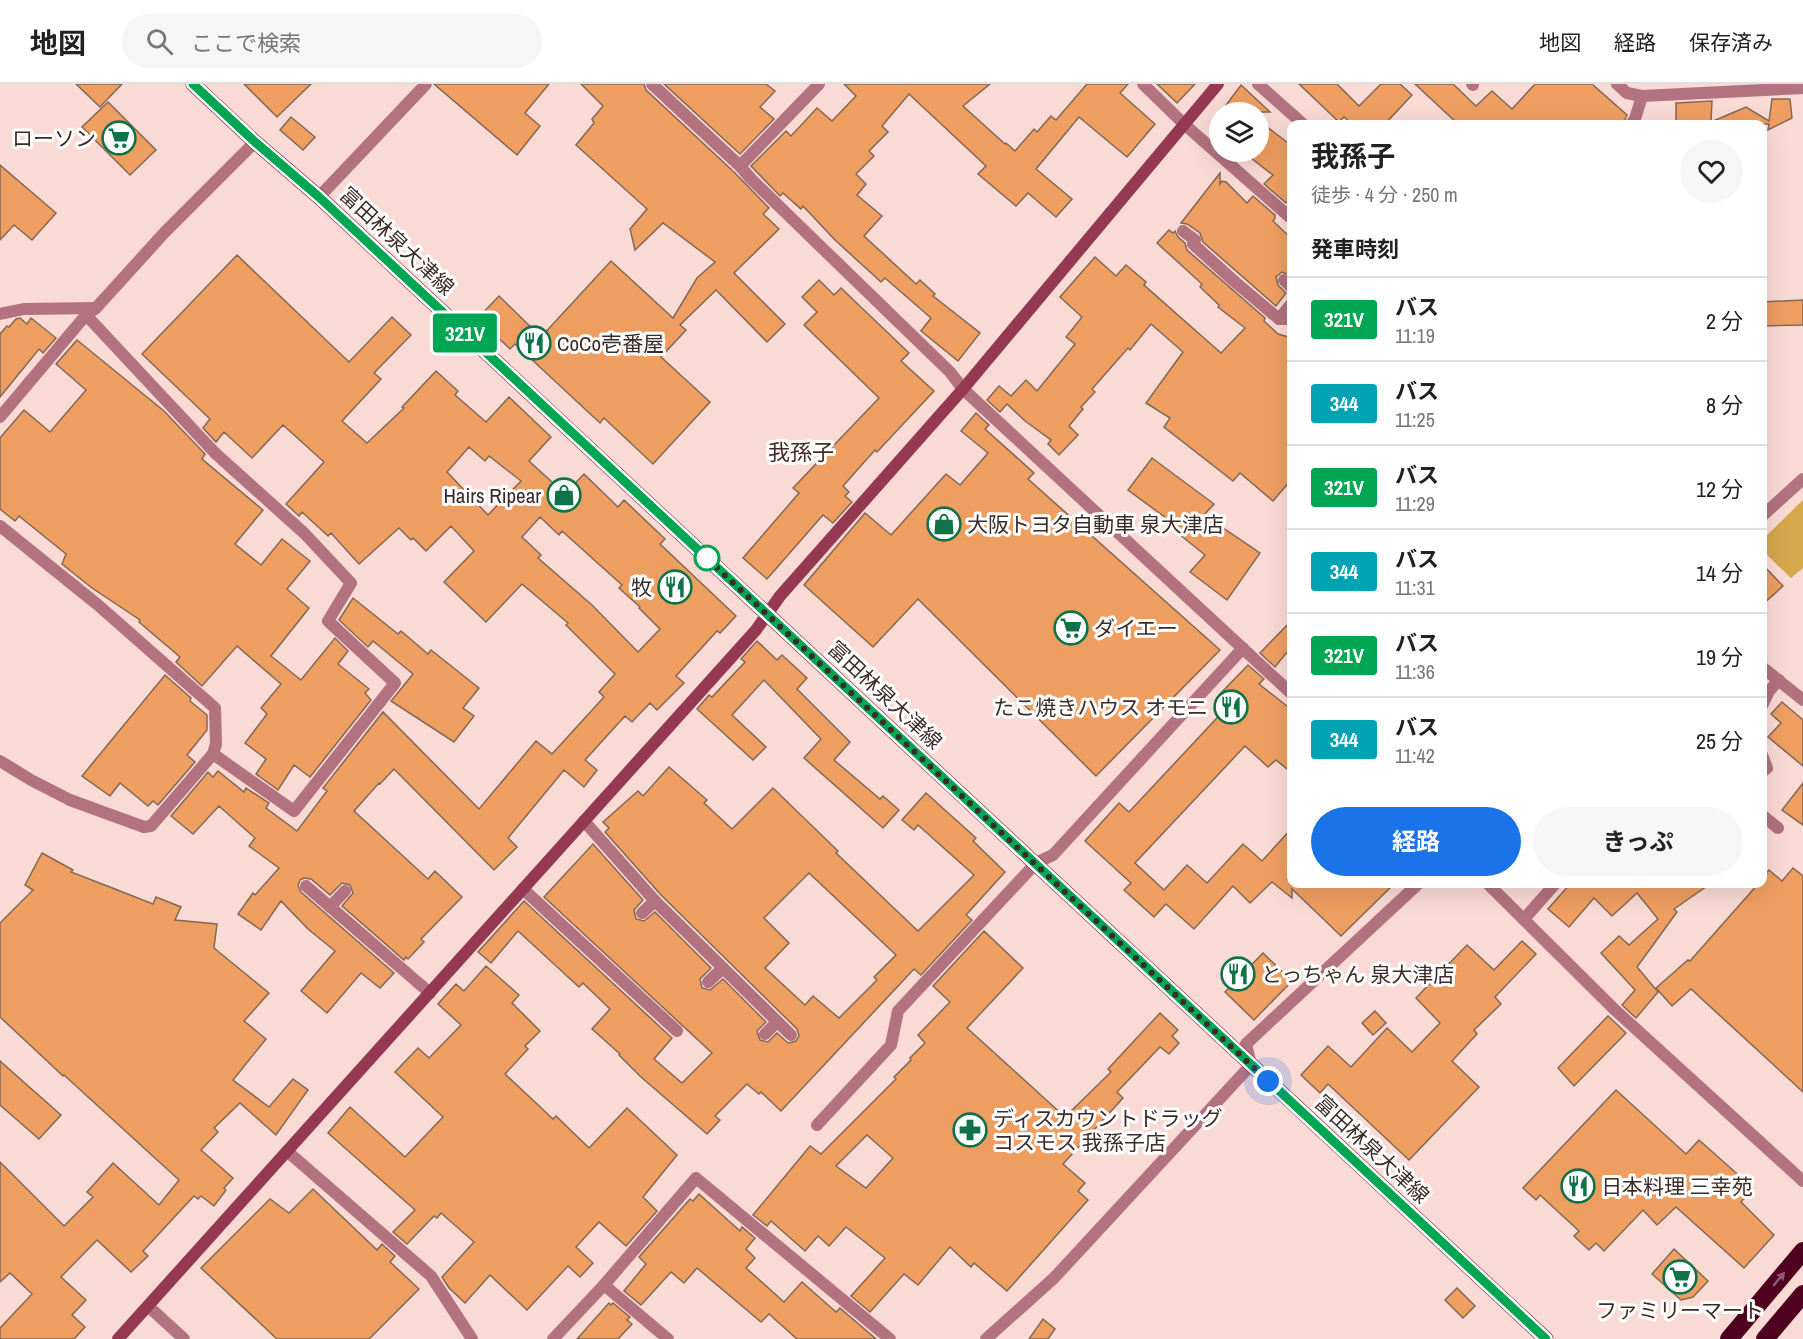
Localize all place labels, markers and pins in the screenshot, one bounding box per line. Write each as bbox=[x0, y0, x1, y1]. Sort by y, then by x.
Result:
supermarket icon: ローソン bbox=[101, 120, 137, 156]
place label: ローソン bbox=[12, 124, 96, 153]
restaurant icon: CoCo壱番屋 bbox=[516, 325, 552, 361]
place label: CoCo壱番屋 bbox=[557, 329, 664, 358]
shop icon: Hairs Ripear bbox=[546, 477, 582, 513]
place label: Hairs Ripear bbox=[443, 481, 541, 510]
shop icon: 大阪トヨタ自動車 泉大津店 bbox=[926, 506, 962, 542]
place label: 大阪トヨタ自動車 泉大津店 bbox=[967, 510, 1224, 539]
unlabelled marker bbox=[694, 545, 720, 571]
restaurant icon: 牧 bbox=[657, 569, 693, 605]
place label: 牧 bbox=[631, 573, 652, 602]
supermarket icon: ダイエー bbox=[1053, 610, 1089, 646]
place label: ダイエー bbox=[1094, 614, 1178, 643]
restaurant icon: たこ焼きハウス オモニ bbox=[1213, 689, 1249, 725]
place label: たこ焼きハウス オモニ bbox=[993, 693, 1208, 722]
restaurant icon: とっちゃん 泉大津店 bbox=[1220, 956, 1256, 992]
place label: とっちゃん 泉大津店 bbox=[1261, 960, 1454, 989]
place label: ディスカウントドラッグ コスモス 我孫子店 bbox=[993, 1104, 1223, 1157]
pharmacy icon: ディスカウントドラッグ コスモス 我孫子店 bbox=[952, 1112, 988, 1148]
restaurant icon: 日本料理 三幸苑 bbox=[1560, 1168, 1596, 1204]
place label: 日本料理 三幸苑 bbox=[1601, 1172, 1753, 1201]
supermarket icon: ファミリーマート bbox=[1662, 1259, 1698, 1295]
place label: ファミリーマート bbox=[1596, 1296, 1764, 1325]

